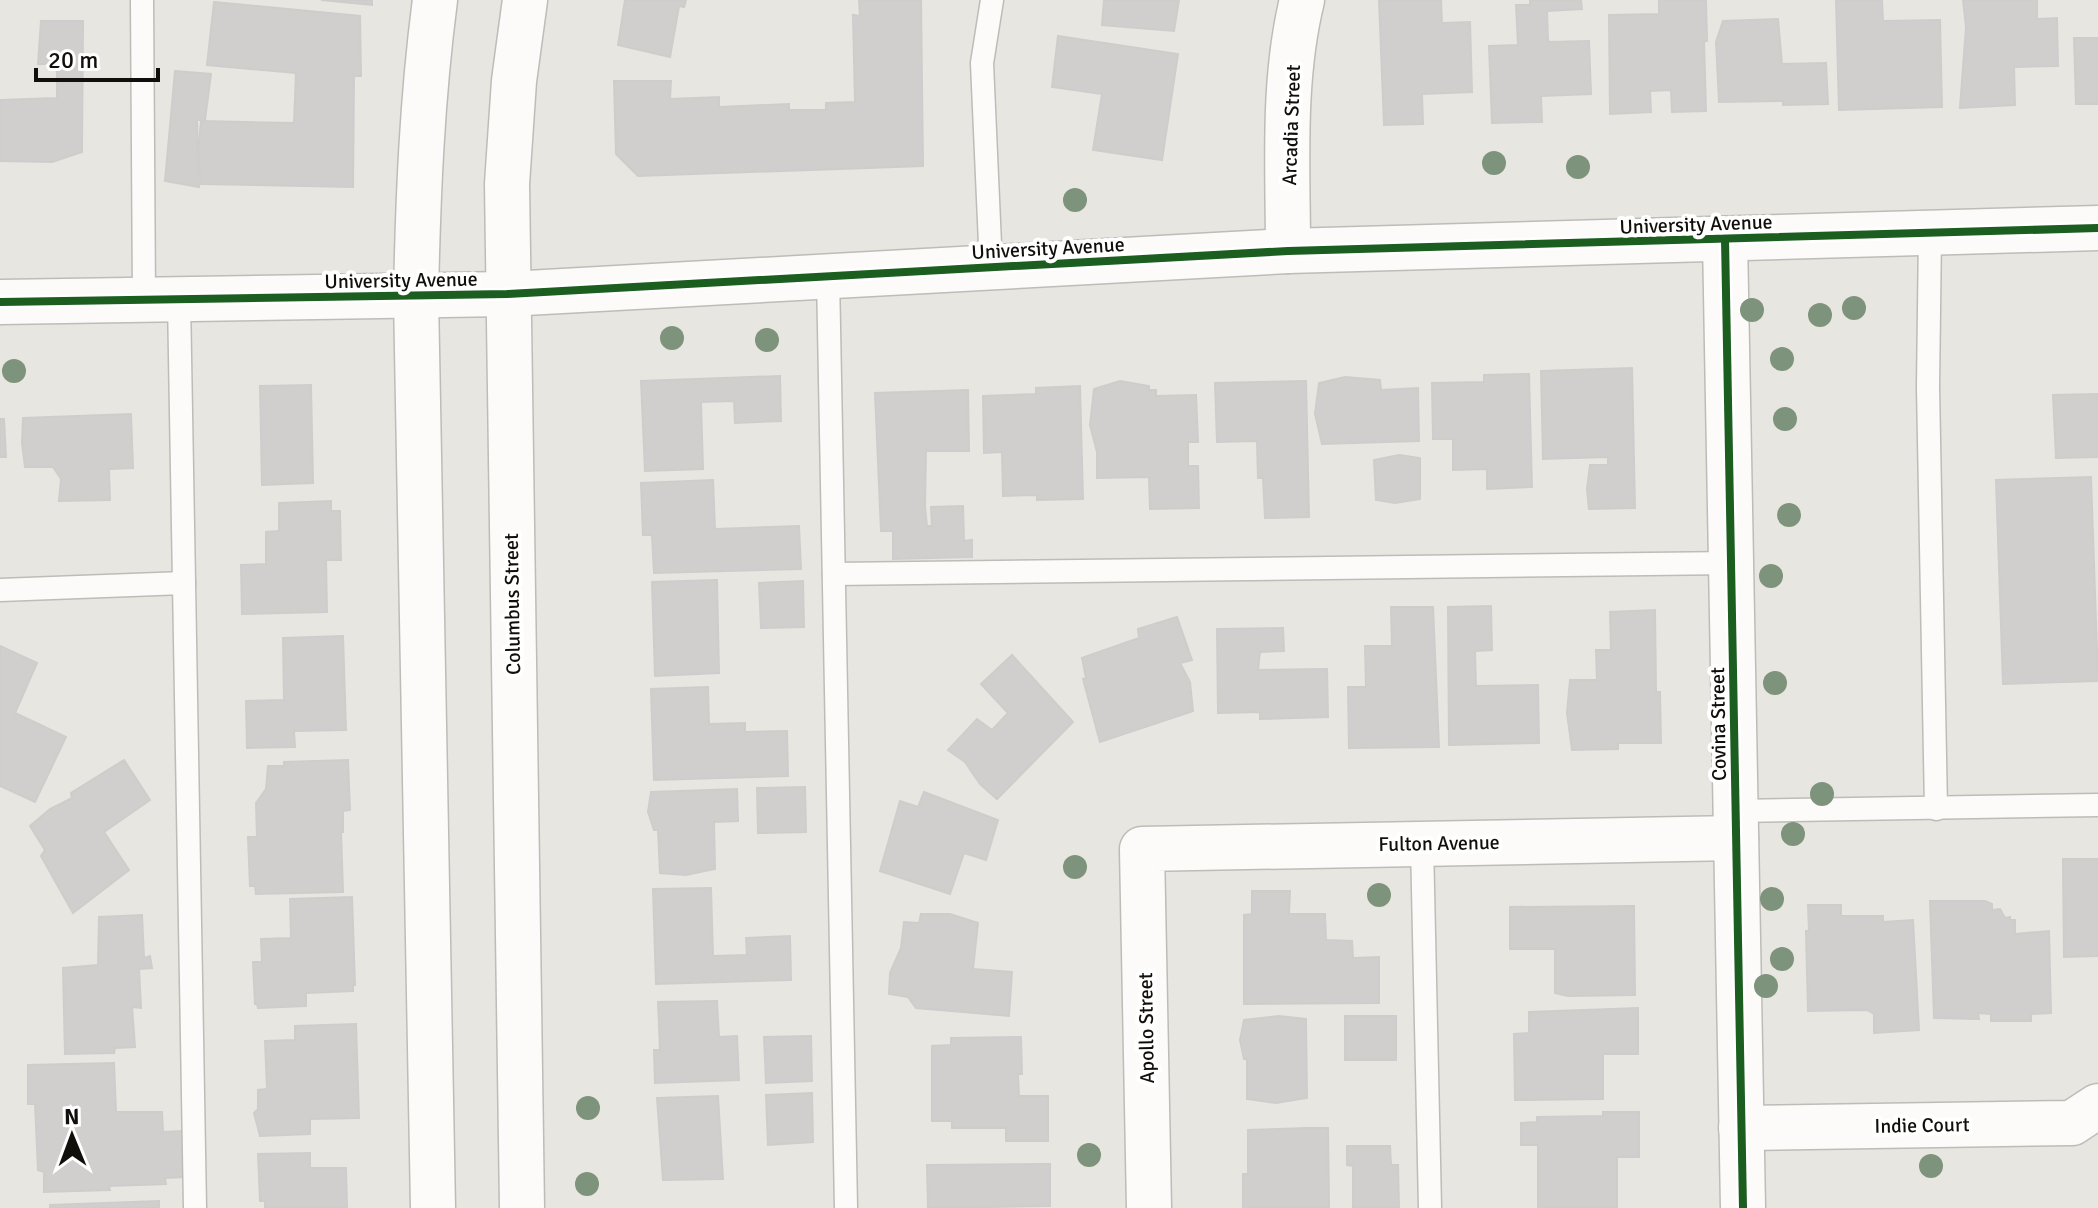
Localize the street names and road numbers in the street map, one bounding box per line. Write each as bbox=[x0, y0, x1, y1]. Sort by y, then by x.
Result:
street label: Arcadia Street bbox=[1277, 64, 1306, 186]
street label: University Avenue bbox=[1619, 209, 1773, 240]
street label: University Avenue bbox=[971, 232, 1125, 265]
street label: University Avenue bbox=[324, 267, 478, 294]
street label: Columbus Street bbox=[499, 533, 526, 675]
street label: Covina Street bbox=[1705, 667, 1732, 781]
street label: Fulton Avenue bbox=[1378, 830, 1500, 857]
street label: Apollo Street bbox=[1133, 972, 1160, 1084]
street label: Indie Court bbox=[1874, 1112, 1970, 1139]

